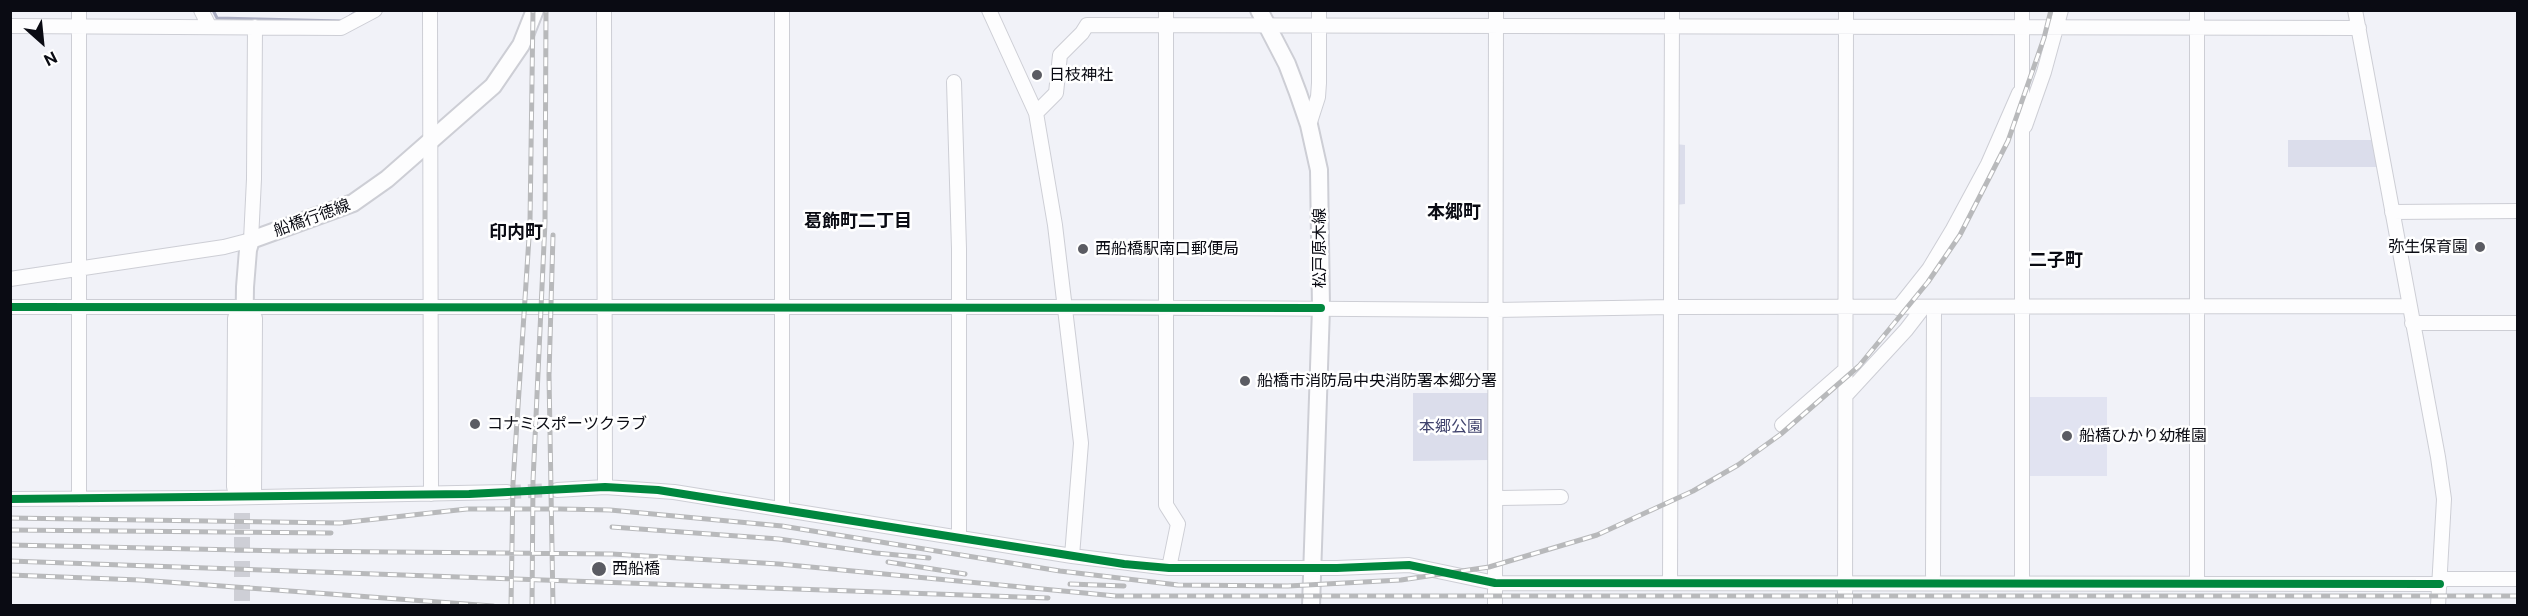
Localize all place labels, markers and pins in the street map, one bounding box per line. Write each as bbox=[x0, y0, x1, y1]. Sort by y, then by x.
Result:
place label: 日枝神社 bbox=[1049, 65, 1113, 85]
marker: 日枝神社 bbox=[1030, 68, 1044, 82]
place label: 弥生保育園 bbox=[2388, 237, 2468, 257]
place label: 西船橋駅南口郵便局 bbox=[1095, 239, 1239, 259]
marker: 弥生保育園 bbox=[2473, 240, 2487, 254]
marker: 西船橋駅南口郵便局 bbox=[1076, 242, 1090, 256]
place label: 船橋市消防局中央消防署本郷分署 bbox=[1257, 371, 1497, 391]
marker: 船橋市消防局中央消防署本郷分署 bbox=[1238, 374, 1252, 388]
place label: コナミスポーツクラブ bbox=[487, 414, 647, 434]
marker: コナミスポーツクラブ bbox=[468, 417, 482, 431]
place label: 船橋ひかり幼稚園 bbox=[2079, 426, 2207, 446]
marker: 船橋ひかり幼稚園 bbox=[2060, 429, 2074, 443]
place label: 西船橋 bbox=[612, 559, 660, 579]
marker: 西船橋 bbox=[590, 560, 608, 578]

